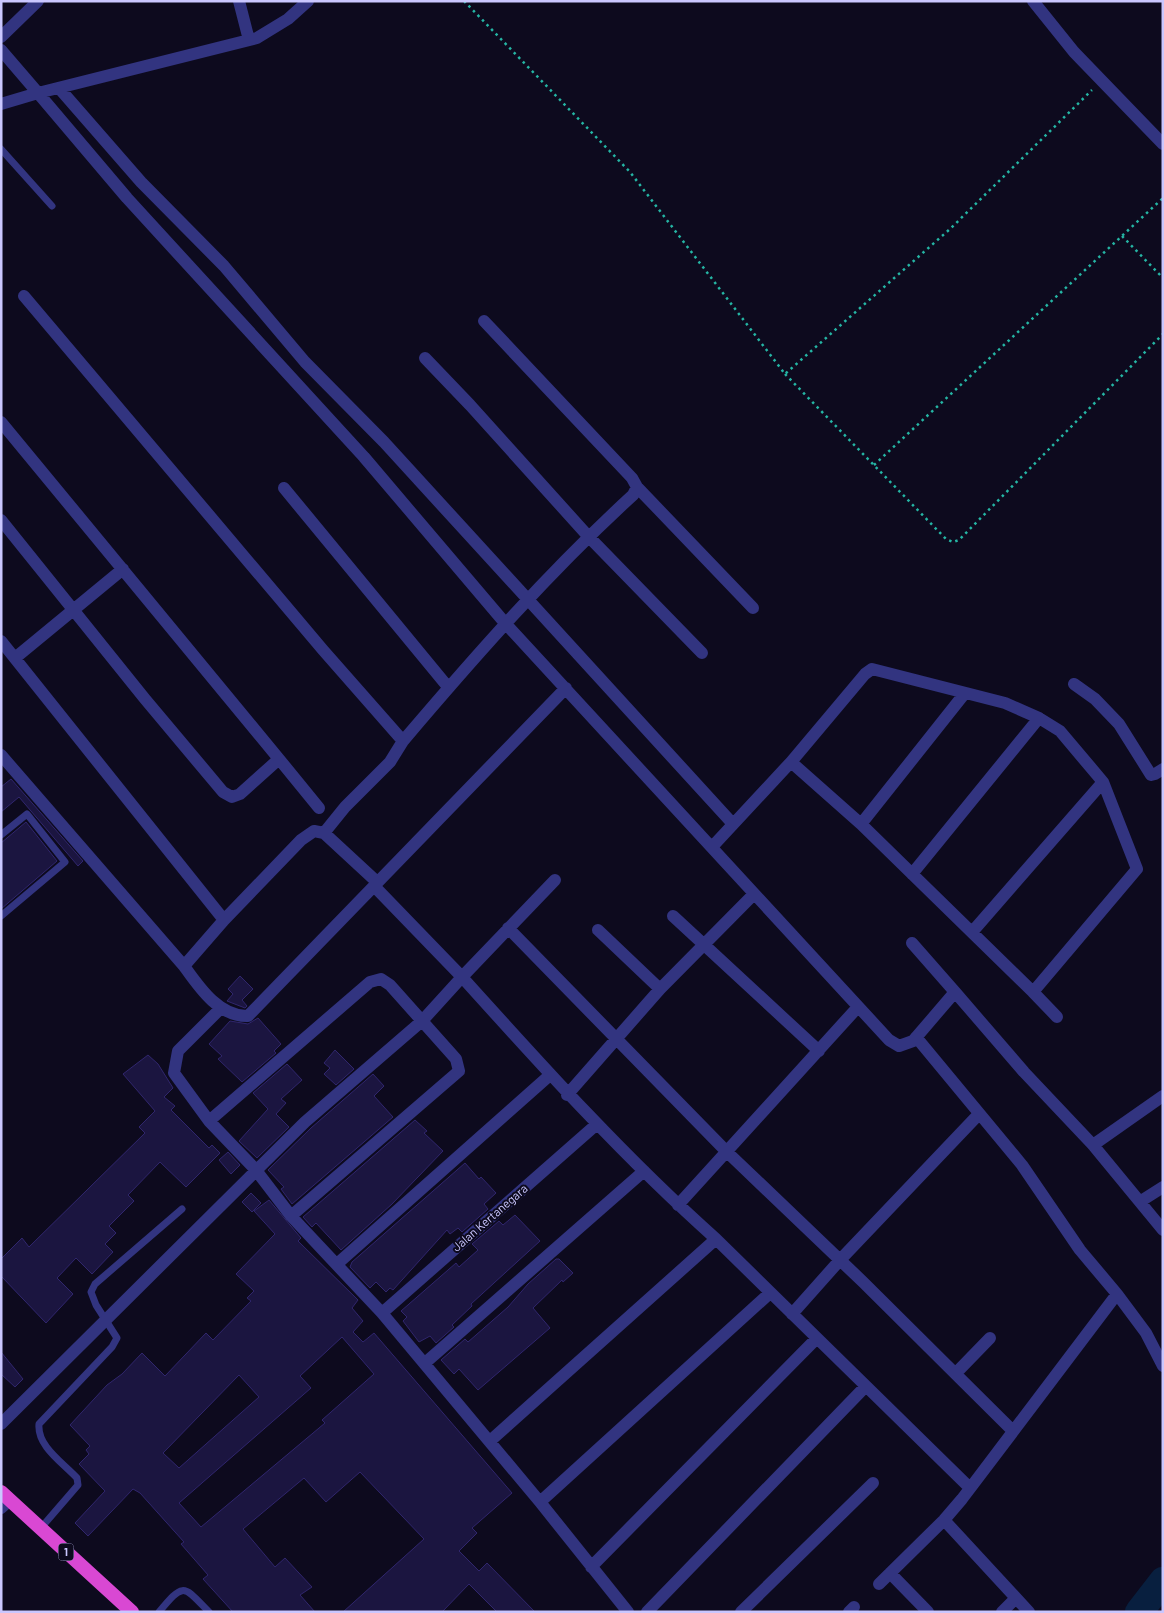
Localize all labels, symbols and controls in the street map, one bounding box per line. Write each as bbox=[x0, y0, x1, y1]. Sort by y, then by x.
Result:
street label: Jalan Kertanegara bbox=[449, 1181, 530, 1254]
road number: 1 bbox=[58, 1544, 74, 1560]

